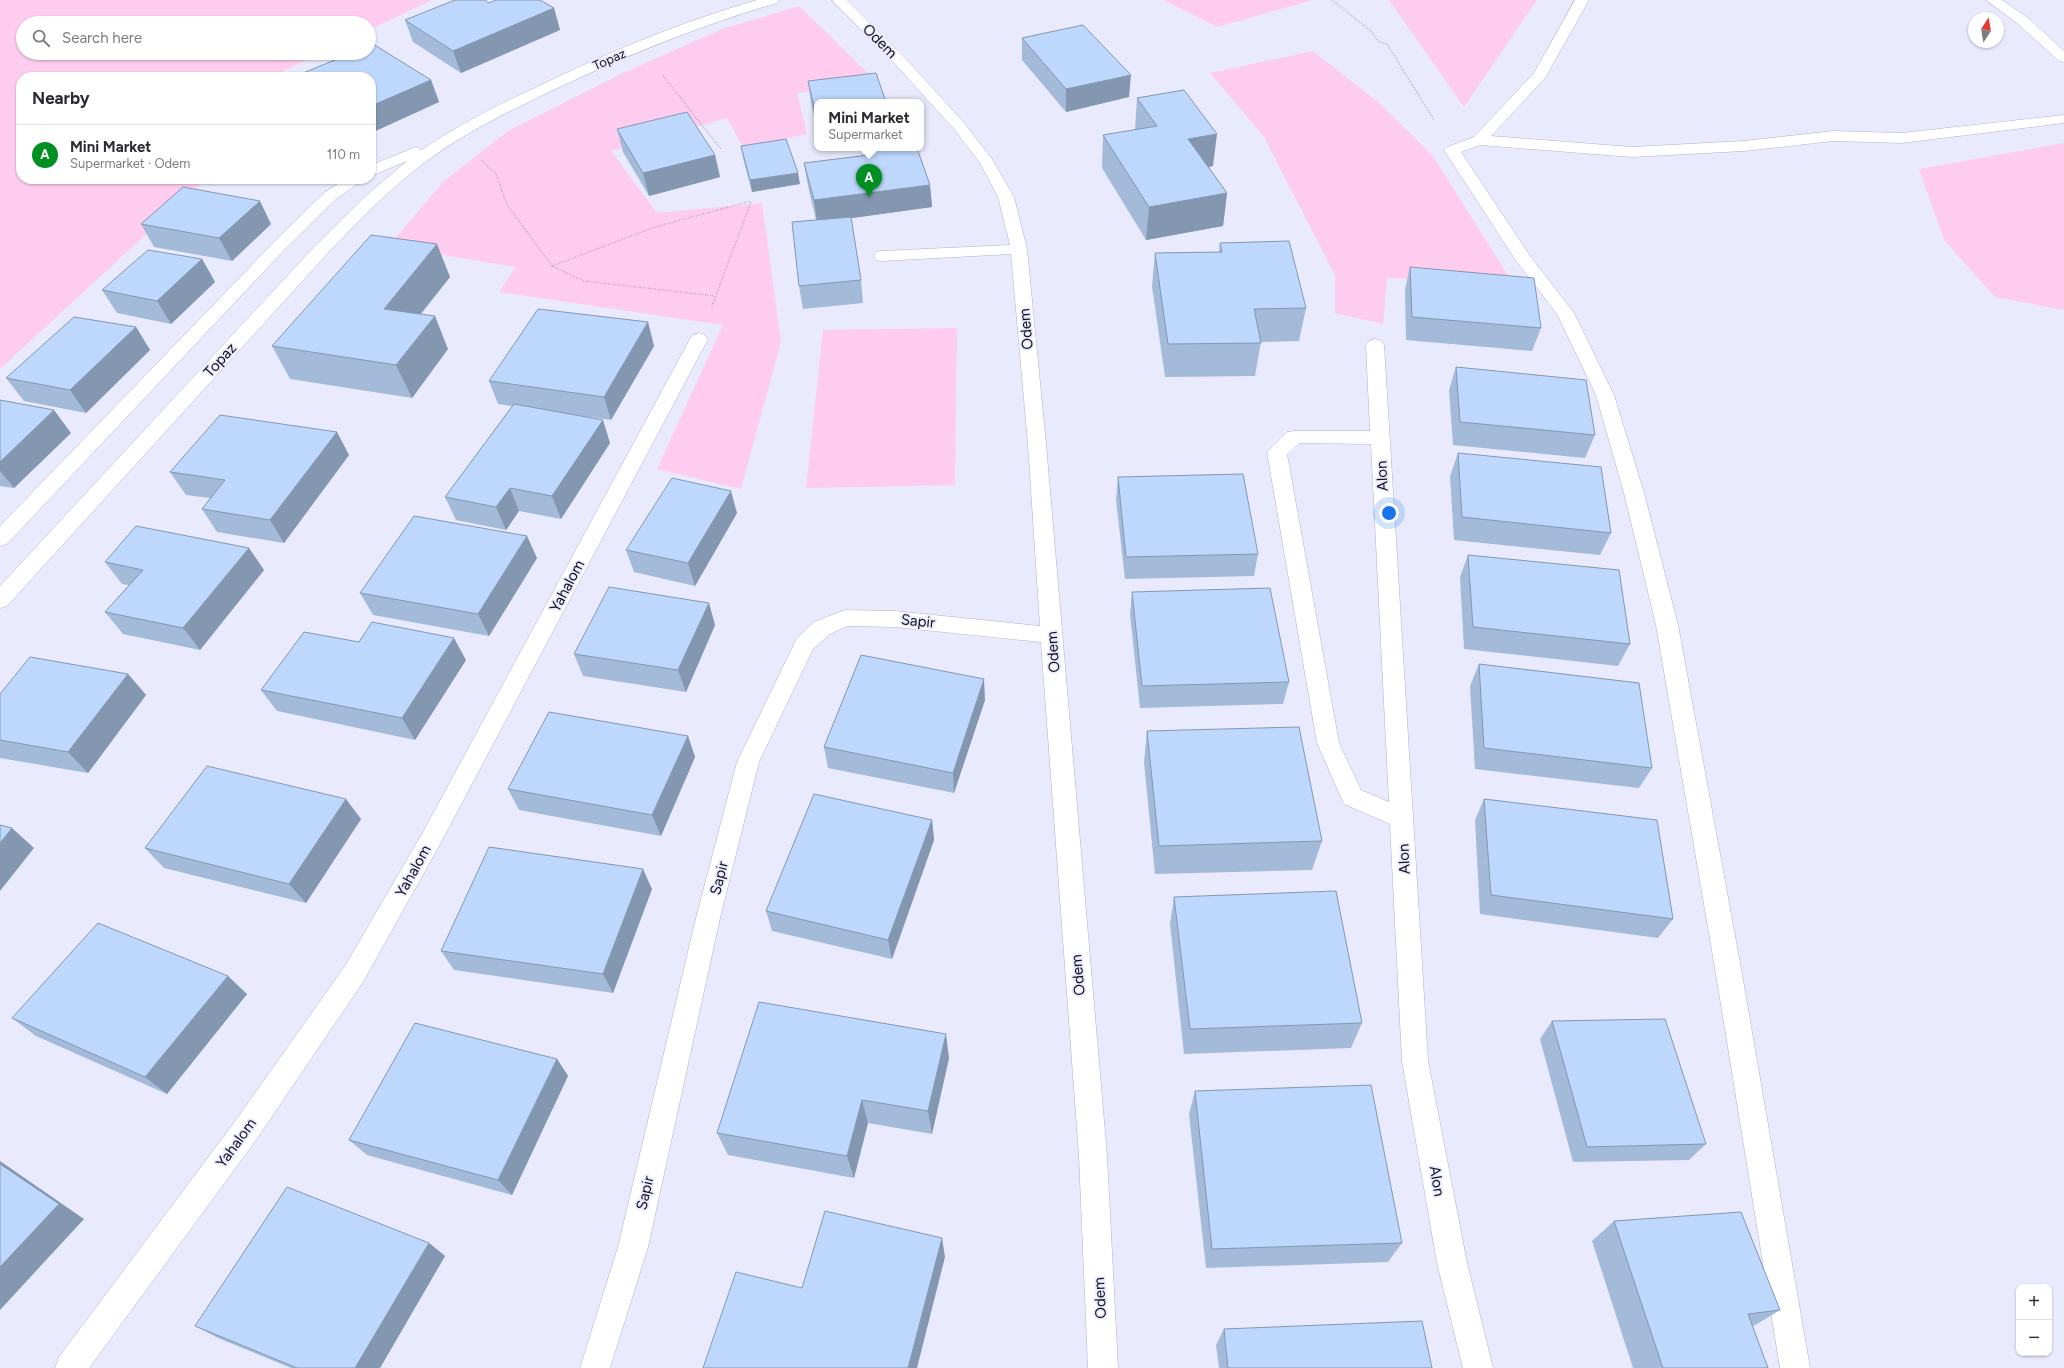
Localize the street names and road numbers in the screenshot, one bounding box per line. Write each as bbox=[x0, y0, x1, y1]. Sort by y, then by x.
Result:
street label: Odem bbox=[859, 20, 901, 62]
street label: Topaz bbox=[590, 46, 628, 73]
street label: Odem bbox=[1015, 308, 1037, 350]
street label: Topaz bbox=[200, 339, 240, 381]
street label: Alon bbox=[1372, 460, 1392, 492]
street label: Yahalom bbox=[546, 557, 588, 615]
street label: Sapir bbox=[900, 610, 936, 632]
street label: Odem bbox=[1043, 631, 1063, 673]
street label: Yahalom bbox=[391, 842, 435, 900]
street label: Alon bbox=[1394, 843, 1414, 875]
street label: Sapir bbox=[706, 859, 732, 897]
street label: Odem bbox=[1067, 954, 1089, 996]
street label: Yahalom bbox=[212, 1115, 260, 1171]
street label: Alon bbox=[1425, 1164, 1449, 1198]
street label: Sapir bbox=[632, 1174, 658, 1212]
street label: Odem bbox=[1090, 1277, 1110, 1319]

